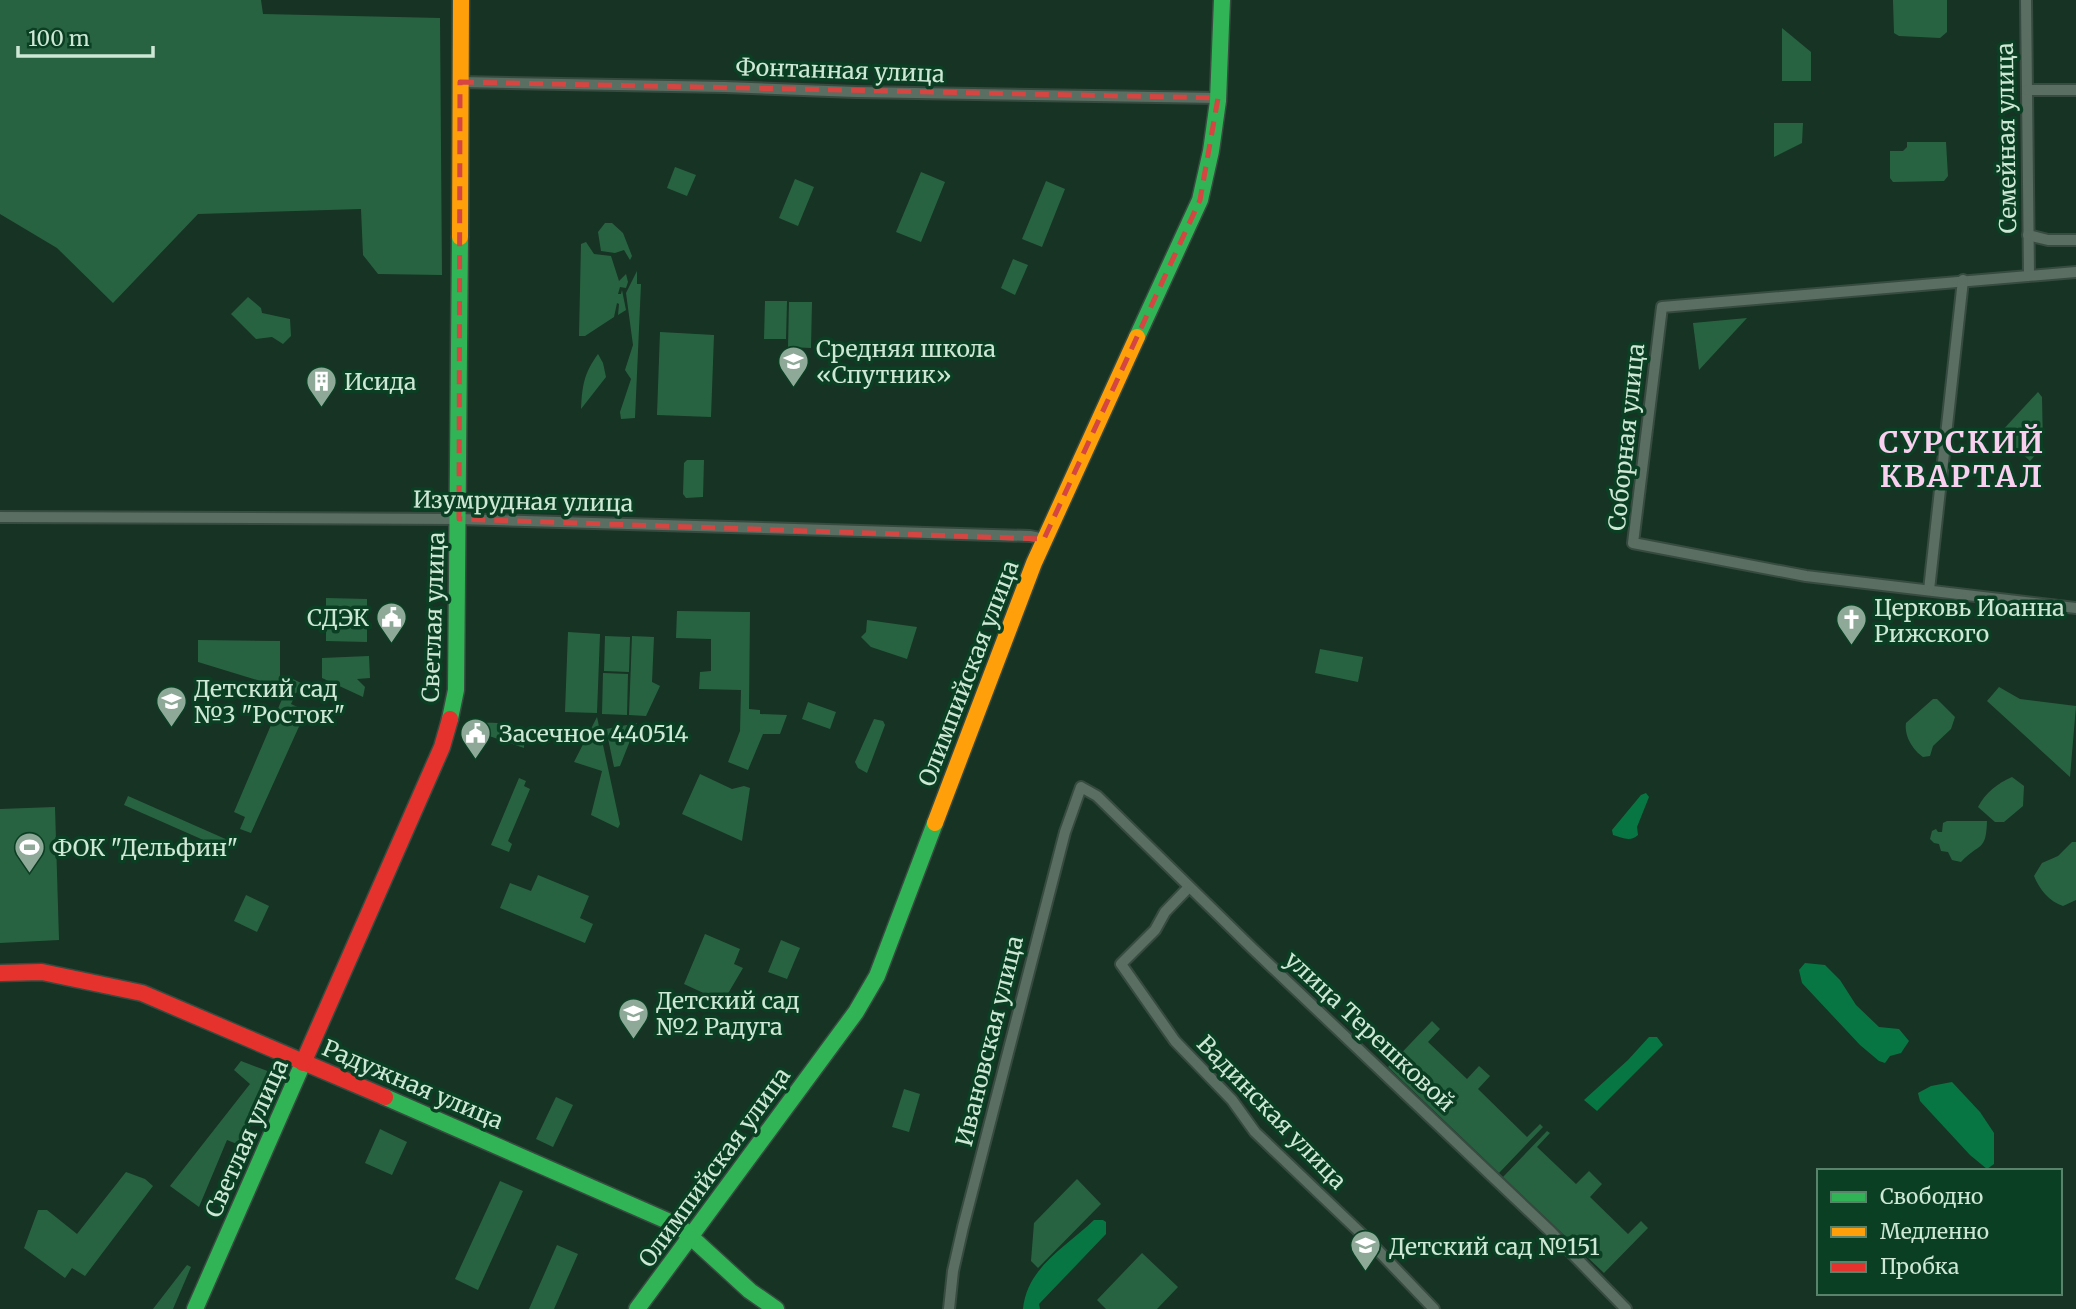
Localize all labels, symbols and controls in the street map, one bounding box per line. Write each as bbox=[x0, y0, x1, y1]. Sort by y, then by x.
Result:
scale bar bbox=[18, 14, 152, 58]
text: 100 m bbox=[28, 25, 90, 52]
street label: Семейная улица bbox=[1990, 42, 2022, 234]
street label: Фонтанная улица bbox=[735, 52, 945, 88]
place label: Средняя школа «Спутник» bbox=[816, 334, 996, 389]
street label: Соборная улица bbox=[1602, 342, 1650, 532]
school or university icon: Средняя школа «Спутник» bbox=[776, 344, 810, 388]
building icon: Исида bbox=[304, 364, 338, 408]
place label: Исида bbox=[344, 367, 416, 396]
district label: СУРСКИЙ КВАРТАЛ bbox=[1879, 423, 2045, 495]
street label: Изумрудная улица bbox=[413, 485, 633, 517]
street label: Светлая улица bbox=[416, 531, 450, 703]
street label: Олимпийская улица bbox=[912, 556, 1024, 790]
place label: Церковь Иоанна Рижского bbox=[1874, 593, 2065, 648]
public building icon: СДЭК bbox=[375, 600, 409, 644]
place label: СДЭК bbox=[307, 603, 370, 632]
church icon: Церковь Иоанна Рижского bbox=[1834, 603, 1868, 647]
place label: Детский сад №3 "Росток" bbox=[194, 674, 345, 729]
school or university icon: Детский сад №3 "Росток" bbox=[154, 684, 188, 728]
public building icon: Засечное 440514 bbox=[459, 716, 493, 760]
place label: Засечное 440514 bbox=[499, 719, 688, 748]
sports icon: ФОК "Дельфин" bbox=[12, 830, 46, 874]
place label: ФОК "Дельфин" bbox=[52, 833, 238, 862]
street label: Ивановская улица bbox=[949, 933, 1029, 1149]
street label: улица Терешковой bbox=[1279, 945, 1461, 1117]
place label: Детский сад №2 Радуга bbox=[656, 986, 800, 1041]
school or university icon: Детский сад №2 Радуга bbox=[616, 996, 650, 1040]
street label: Вадинская улица bbox=[1191, 1029, 1353, 1195]
street label: Радужная улица bbox=[318, 1033, 508, 1135]
street label: Светлая улица bbox=[198, 1054, 294, 1222]
street label: Олимпийская улица bbox=[632, 1062, 796, 1272]
legend bbox=[1817, 1169, 2062, 1295]
text: Свободно bbox=[1880, 1183, 1983, 1210]
text: Медленно bbox=[1880, 1218, 1989, 1245]
school or university icon: Детский сад №151 bbox=[1349, 1229, 1383, 1273]
place label: Детский сад №151 bbox=[1389, 1232, 1600, 1261]
text: Пробка bbox=[1880, 1253, 1959, 1280]

